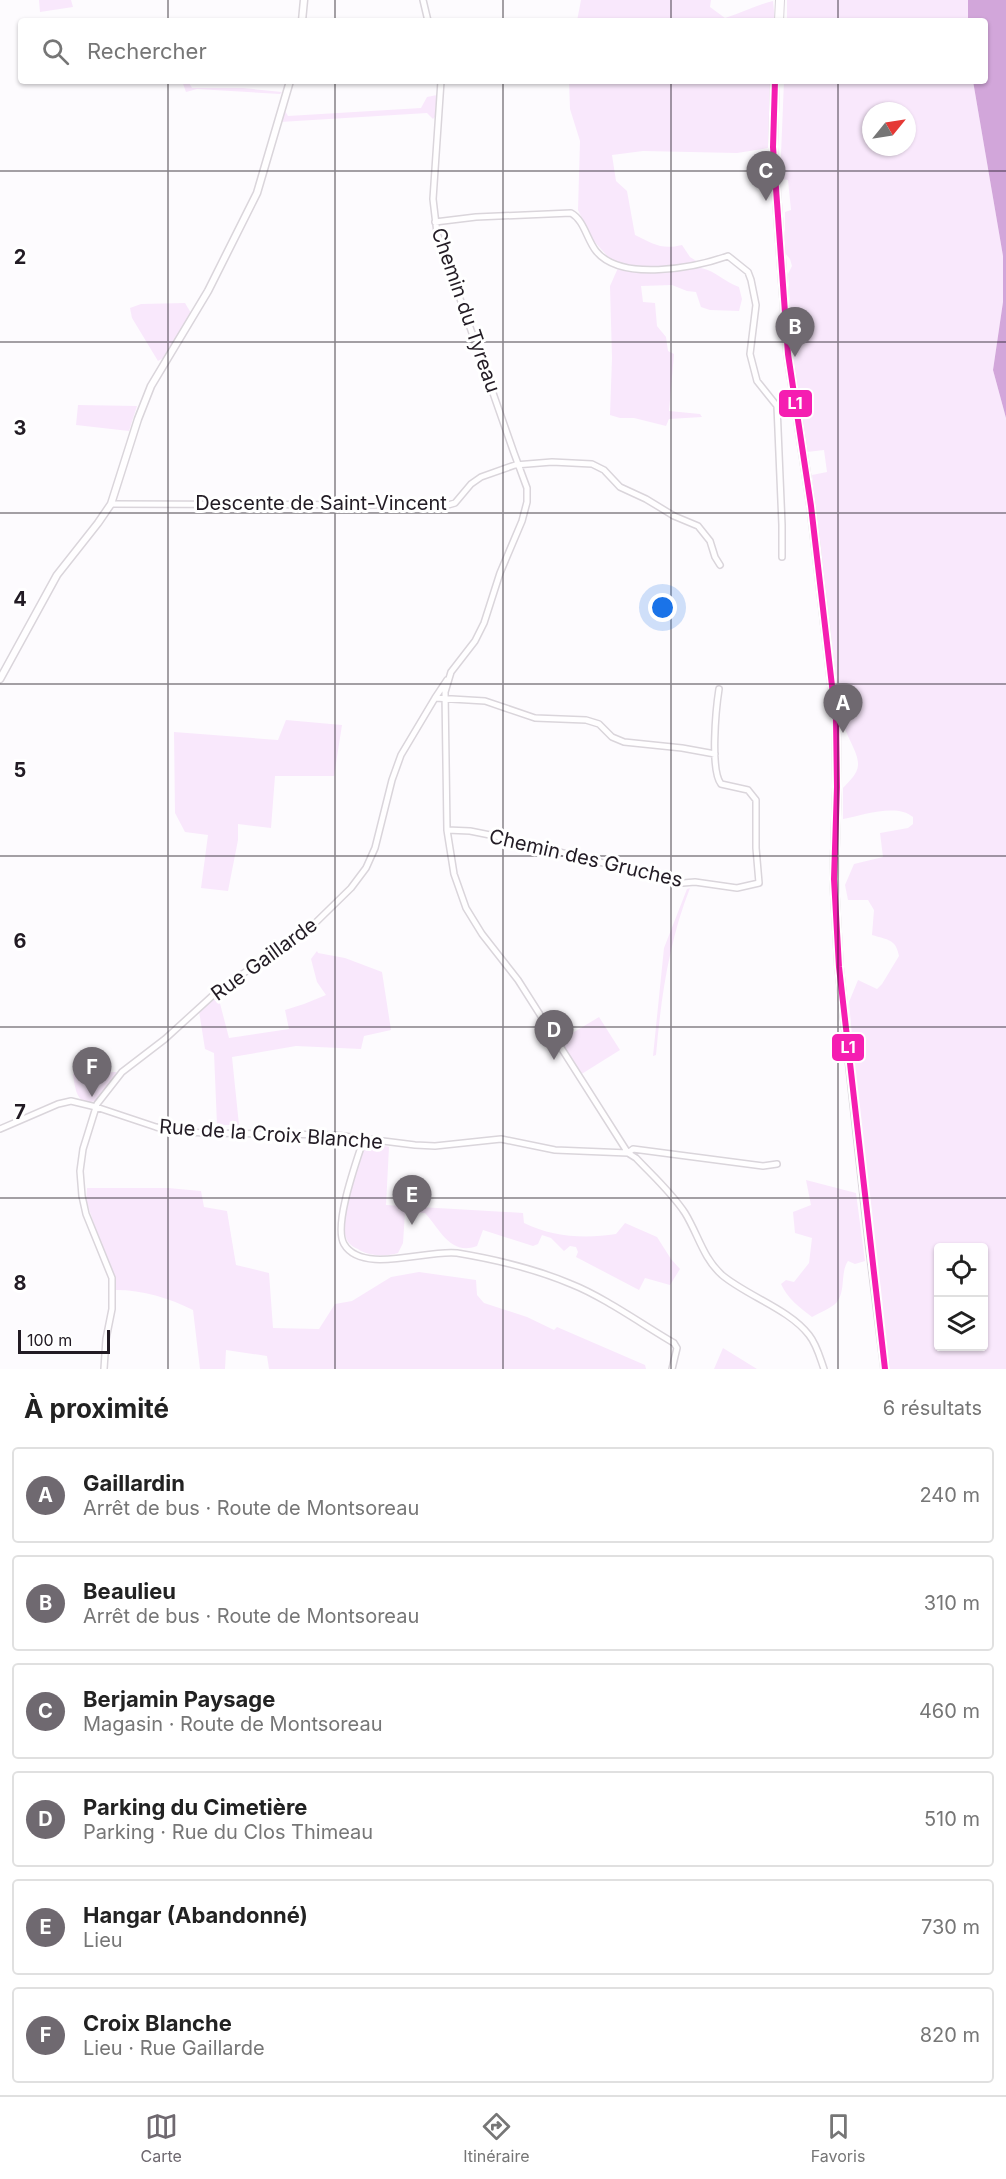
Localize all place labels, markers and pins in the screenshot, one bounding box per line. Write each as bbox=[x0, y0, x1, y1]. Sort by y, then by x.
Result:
pin: C bbox=[746, 152, 786, 201]
pin: B bbox=[776, 308, 814, 357]
pin: A bbox=[824, 684, 862, 733]
pin: D bbox=[534, 1010, 574, 1060]
pin: F bbox=[72, 1048, 112, 1097]
pin: E bbox=[392, 1176, 432, 1225]

